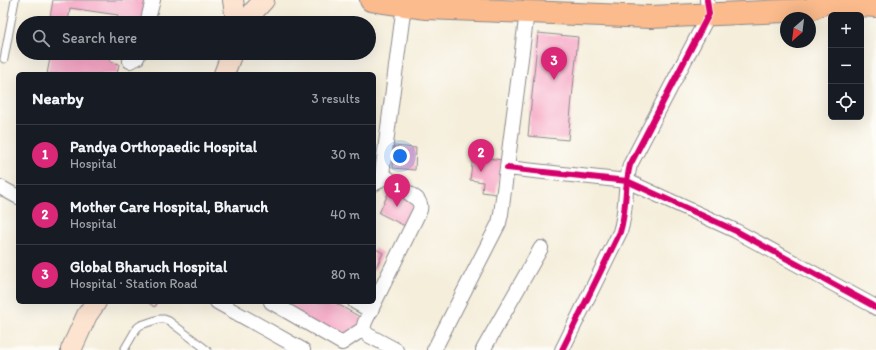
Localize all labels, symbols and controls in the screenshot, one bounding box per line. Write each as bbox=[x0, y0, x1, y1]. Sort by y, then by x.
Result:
north arrow bbox=[780, 12, 816, 48]
map controls bbox=[828, 12, 864, 120]
button: + bbox=[828, 12, 864, 48]
search box bbox=[16, 16, 376, 60]
icon: search bbox=[30, 27, 52, 49]
text: Search here bbox=[62, 29, 137, 47]
pin: 3 bbox=[541, 47, 567, 80]
button: − bbox=[828, 48, 864, 84]
button: locate bbox=[828, 84, 864, 120]
text: Nearby bbox=[32, 88, 84, 108]
text: 3 results bbox=[311, 91, 360, 106]
text: Pandya Orthopaedic Hospital bbox=[70, 138, 257, 156]
pin: 2 bbox=[468, 139, 494, 172]
your location bbox=[390, 146, 410, 166]
text: 1 bbox=[42, 147, 48, 162]
text: 30 m bbox=[331, 147, 360, 162]
text: Hospital bbox=[70, 156, 117, 171]
pin: 1 bbox=[384, 174, 410, 207]
text: Mother Care Hospital, Bharuch bbox=[70, 198, 268, 216]
text: 2 bbox=[42, 207, 48, 222]
text: 40 m bbox=[330, 207, 360, 222]
text: Hospital bbox=[70, 216, 117, 231]
text: Global Bharuch Hospital bbox=[70, 258, 227, 276]
text: 3 bbox=[41, 267, 49, 282]
text: 80 m bbox=[331, 267, 360, 282]
text: Hospital · Station Road bbox=[70, 276, 198, 291]

